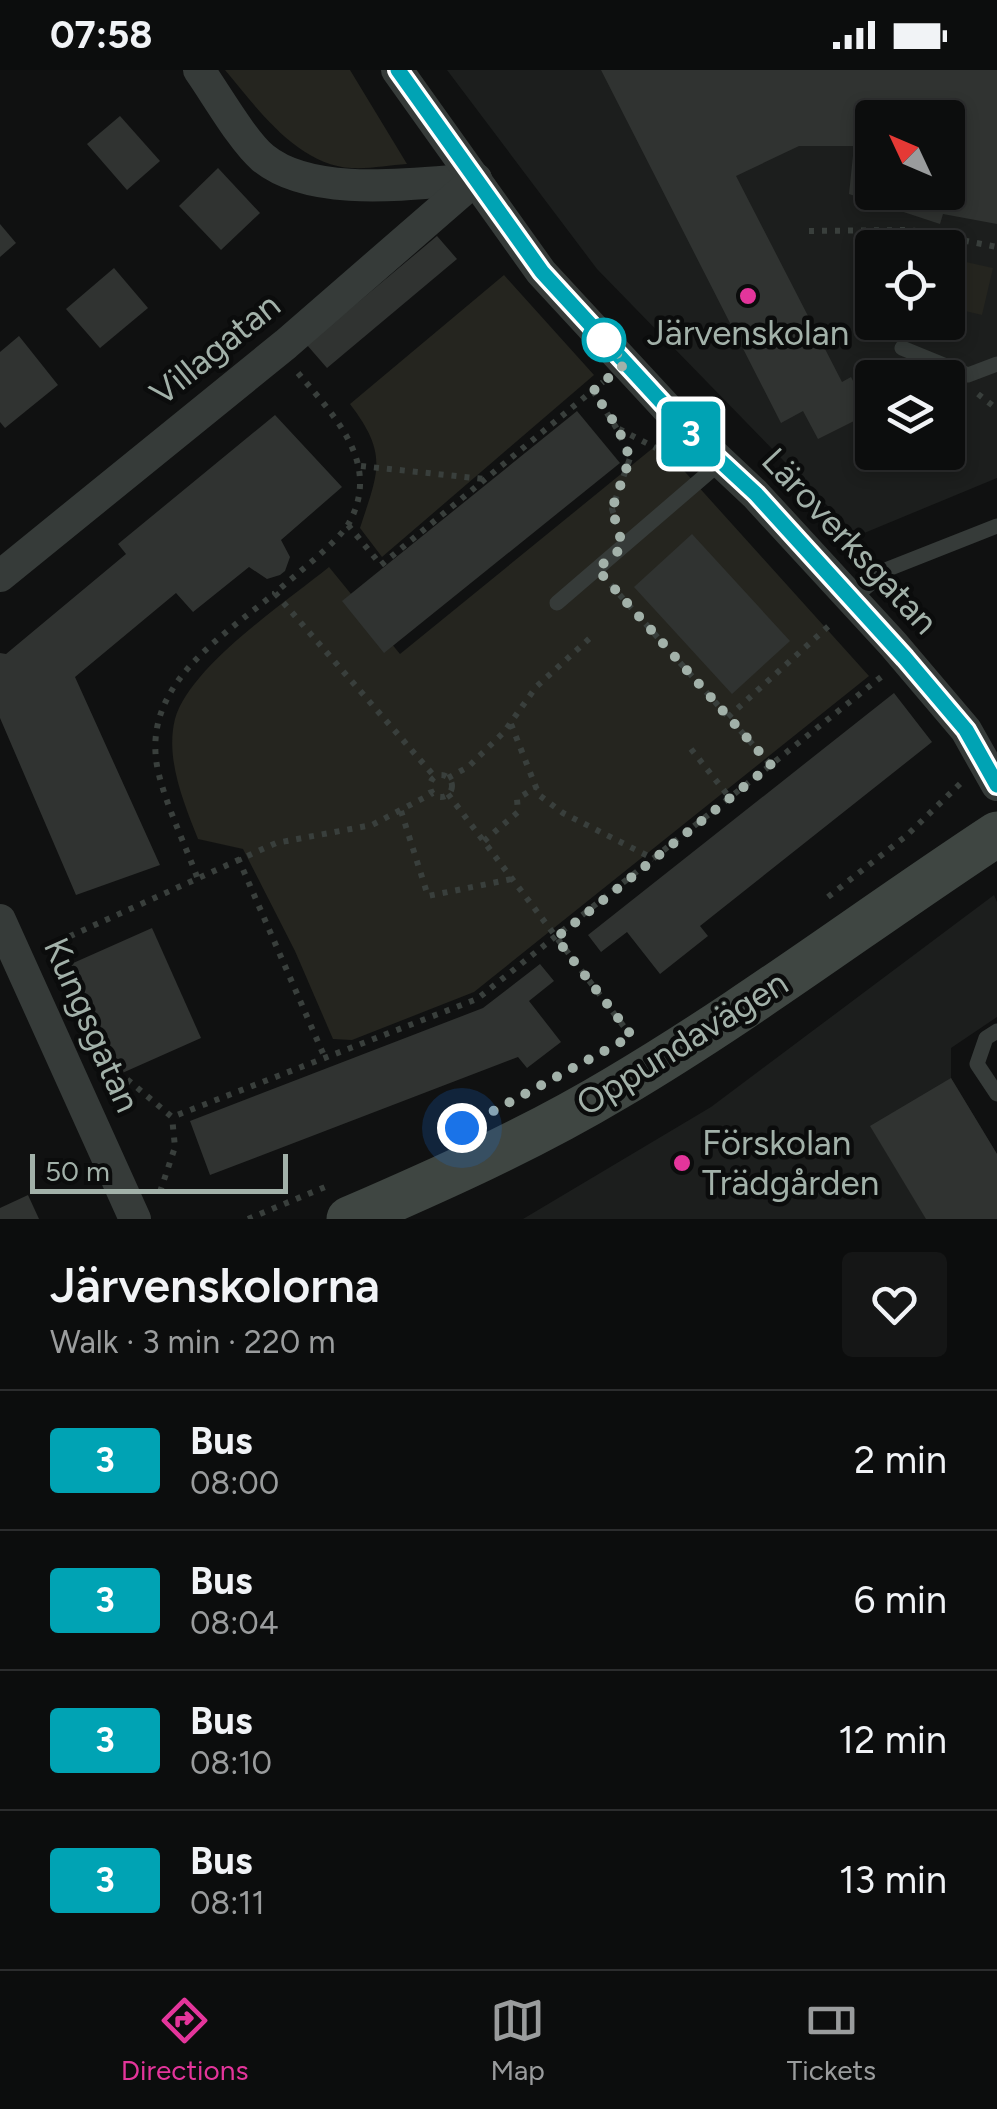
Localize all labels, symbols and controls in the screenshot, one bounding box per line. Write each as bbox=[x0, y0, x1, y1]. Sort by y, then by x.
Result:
text: 07:58 bbox=[50, 12, 153, 58]
north arrow bbox=[855, 100, 965, 210]
map controls bbox=[855, 100, 965, 470]
button: locate bbox=[855, 230, 965, 340]
street label: Villagatan bbox=[142, 284, 288, 414]
marker: Järvenskolan bbox=[737, 285, 759, 307]
place label: Järvenskolan bbox=[647, 312, 849, 354]
unlabelled marker bbox=[583, 319, 625, 361]
button: layers bbox=[855, 360, 965, 470]
line badge: 3 bbox=[658, 402, 724, 466]
text: 3 bbox=[681, 413, 701, 455]
street label: Läroverksgatan bbox=[753, 439, 947, 643]
street label: Kungsgatan bbox=[35, 931, 149, 1119]
street label: Oppundavägen bbox=[569, 961, 795, 1125]
your location bbox=[437, 1103, 487, 1153]
place label: Förskolan Trädgården bbox=[702, 1122, 879, 1204]
scale bar bbox=[30, 1149, 288, 1194]
marker: Förskolan Trädgården bbox=[671, 1152, 693, 1174]
text: 50 m bbox=[45, 1154, 110, 1188]
button: heart bbox=[842, 1252, 947, 1357]
text: Järvenskolorna bbox=[50, 1256, 380, 1314]
text: Walk · 3 min · 220 m bbox=[50, 1323, 335, 1361]
text: Bus bbox=[190, 1418, 253, 1464]
text: 2 min bbox=[854, 1437, 947, 1483]
text: 3 bbox=[95, 1439, 115, 1481]
text: 08:00 bbox=[190, 1464, 279, 1502]
text: Bus bbox=[190, 1558, 253, 1604]
text: 6 min bbox=[854, 1577, 947, 1623]
text: 3 bbox=[95, 1579, 115, 1621]
text: 08:04 bbox=[190, 1604, 279, 1642]
text: Bus bbox=[190, 1698, 253, 1744]
text: 12 min bbox=[838, 1717, 947, 1763]
text: 3 bbox=[95, 1719, 115, 1761]
text: 08:10 bbox=[190, 1744, 272, 1782]
text: Bus bbox=[190, 1838, 253, 1884]
text: 13 min bbox=[839, 1857, 947, 1903]
text: 3 bbox=[95, 1859, 115, 1901]
text: 08:11 bbox=[190, 1884, 265, 1922]
tab: Directions bbox=[121, 1993, 248, 2087]
tab: Map bbox=[490, 1993, 545, 2087]
tab: Tickets bbox=[787, 1993, 876, 2087]

